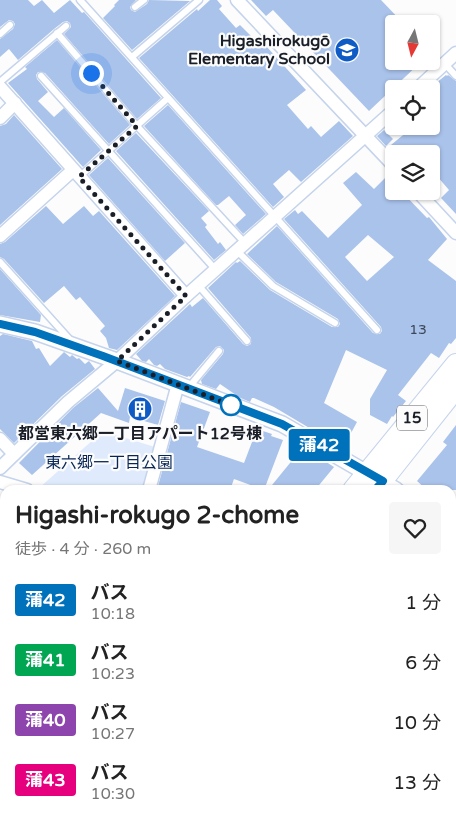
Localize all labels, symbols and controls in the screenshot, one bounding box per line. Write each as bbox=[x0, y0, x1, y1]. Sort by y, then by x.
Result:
north arrow bbox=[385, 15, 440, 70]
map controls bbox=[385, 15, 440, 200]
place label: Higashirokugō Elementary School bbox=[188, 31, 330, 69]
school or university icon: Higashirokugō Elementary School bbox=[334, 37, 360, 63]
your location bbox=[79, 61, 104, 86]
button: locate bbox=[385, 80, 440, 135]
button: layers bbox=[385, 145, 440, 200]
house number: 13 bbox=[409, 321, 427, 338]
unlabelled marker bbox=[220, 394, 242, 416]
building icon: 都営東六郷一丁目アパート12号棟 bbox=[127, 396, 153, 422]
road number: 15 bbox=[397, 406, 427, 430]
place label: 都営東六郷一丁目アパート12号棟 bbox=[18, 424, 262, 444]
line badge: 蒲42 bbox=[290, 429, 348, 461]
text: 蒲42 bbox=[299, 434, 339, 456]
park label: 東六郷一丁目公園 bbox=[45, 453, 173, 473]
text: Higashi-rokugo 2-chome bbox=[15, 501, 299, 530]
button: heart bbox=[389, 502, 441, 554]
text: 徒歩 · 4 分 · 260 m bbox=[15, 539, 151, 559]
text: バス bbox=[91, 582, 129, 604]
text: 蒲42 bbox=[25, 589, 66, 611]
text: 1 分 bbox=[405, 592, 441, 614]
text: 10:18 bbox=[91, 604, 135, 624]
text: バス bbox=[91, 642, 129, 664]
text: 蒲41 bbox=[25, 649, 66, 671]
text: 6 分 bbox=[405, 652, 441, 674]
text: 10:23 bbox=[91, 664, 135, 684]
text: バス bbox=[91, 702, 129, 724]
text: 蒲40 bbox=[25, 709, 66, 731]
text: 10 分 bbox=[393, 712, 441, 734]
text: 10:27 bbox=[91, 724, 135, 744]
text: バス bbox=[91, 762, 129, 784]
text: 蒲43 bbox=[25, 769, 66, 791]
text: 13 分 bbox=[393, 772, 441, 794]
text: 10:30 bbox=[91, 784, 135, 804]

